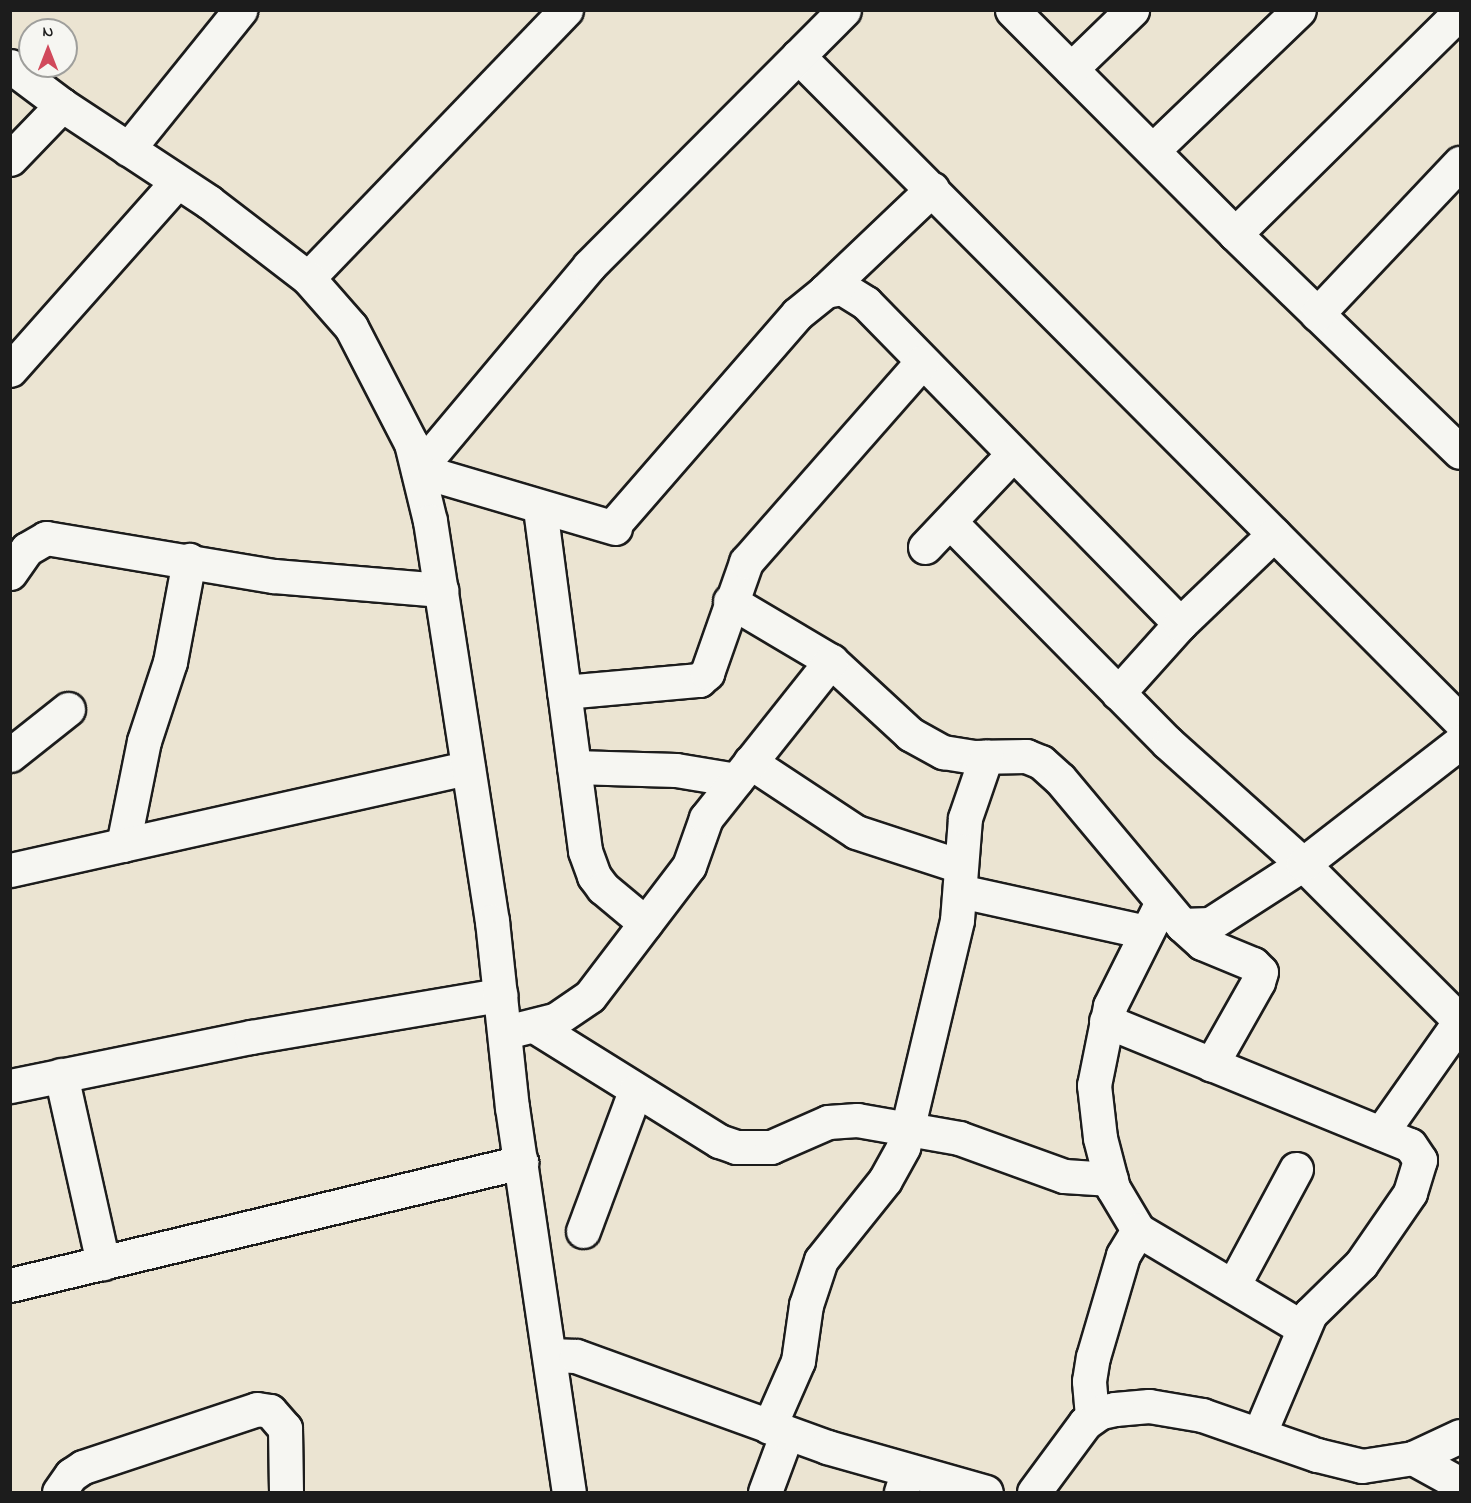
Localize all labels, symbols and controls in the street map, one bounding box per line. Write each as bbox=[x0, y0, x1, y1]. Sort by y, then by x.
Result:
north arrow bbox=[18, 18, 78, 78]
text: N bbox=[43, 20, 53, 44]

